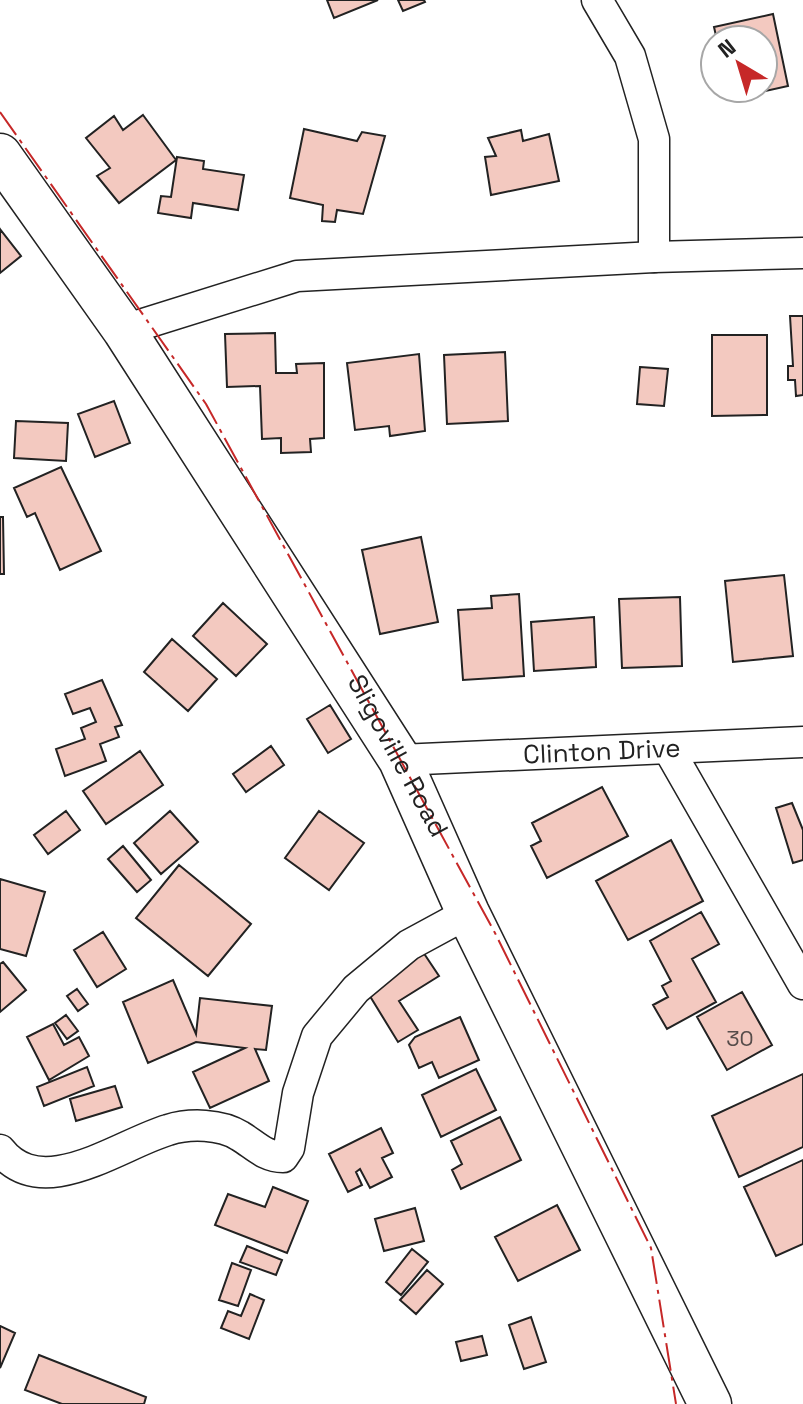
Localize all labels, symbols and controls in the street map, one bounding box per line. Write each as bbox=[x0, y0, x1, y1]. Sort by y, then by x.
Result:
north arrow bbox=[699, 24, 779, 104]
text: N bbox=[712, 33, 741, 64]
street label: Sligoville Road bbox=[340, 668, 456, 843]
street label: Clinton Drive bbox=[522, 730, 681, 771]
house number: 30 bbox=[726, 1024, 754, 1052]

